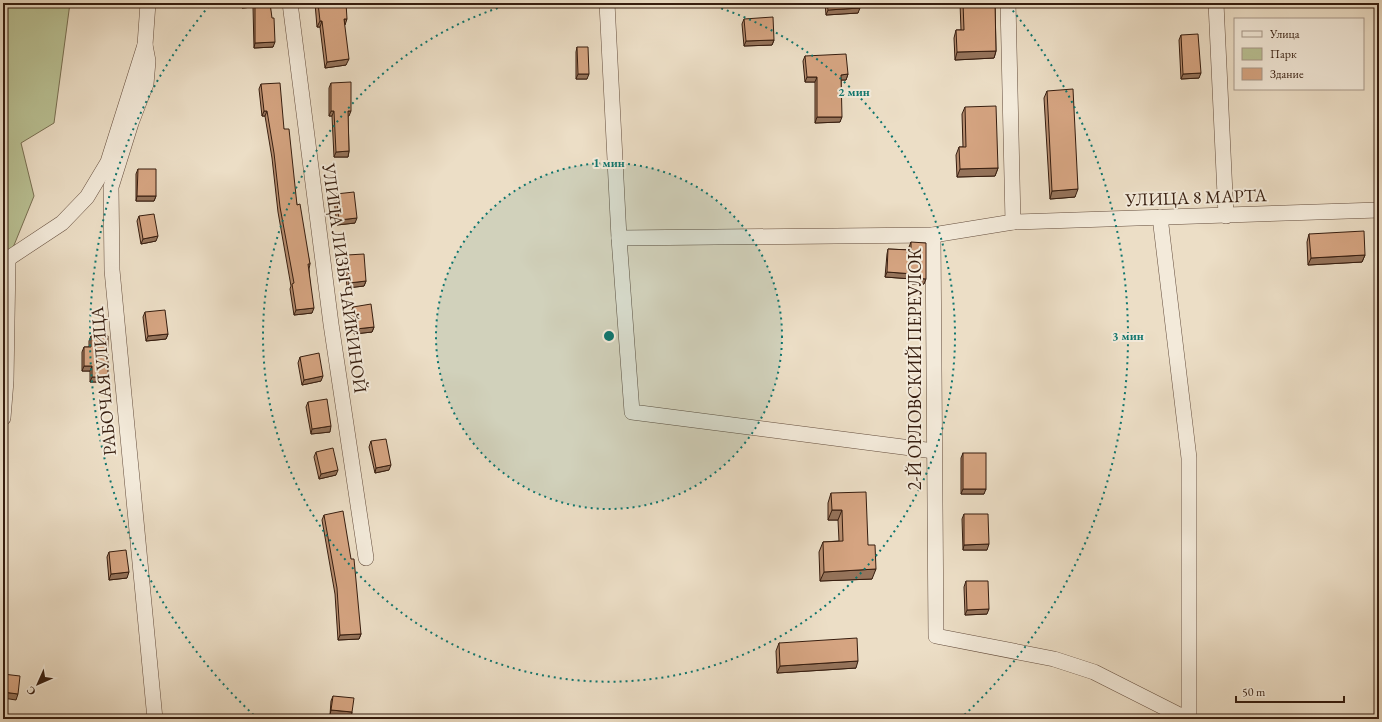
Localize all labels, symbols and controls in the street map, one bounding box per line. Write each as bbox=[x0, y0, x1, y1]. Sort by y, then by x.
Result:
legend bbox=[1234, 18, 1364, 90]
text: Улица bbox=[1269, 26, 1300, 42]
text: Парк bbox=[1270, 46, 1297, 62]
text: Здание bbox=[1270, 66, 1304, 82]
text: 2 мин bbox=[838, 84, 870, 100]
text: 1 мин bbox=[593, 155, 625, 171]
street label: УЛИЦА ЛИЗЫ ЧАЙКИНОЙ bbox=[317, 161, 373, 395]
street label: УЛИЦА 8 МАРТА bbox=[1124, 183, 1268, 211]
street label: 2-Й ОРЛОВСКИЙ ПЕРЕУЛОК bbox=[903, 248, 926, 490]
street label: РАБОЧАЯ УЛИЦА bbox=[85, 305, 121, 456]
text: 3 мин bbox=[1112, 328, 1144, 344]
centre of rings bbox=[602, 329, 616, 343]
north arrow bbox=[18, 664, 58, 704]
scale bar bbox=[1236, 678, 1344, 704]
text: С bbox=[23, 683, 39, 699]
text: 50 m bbox=[1242, 684, 1266, 700]

